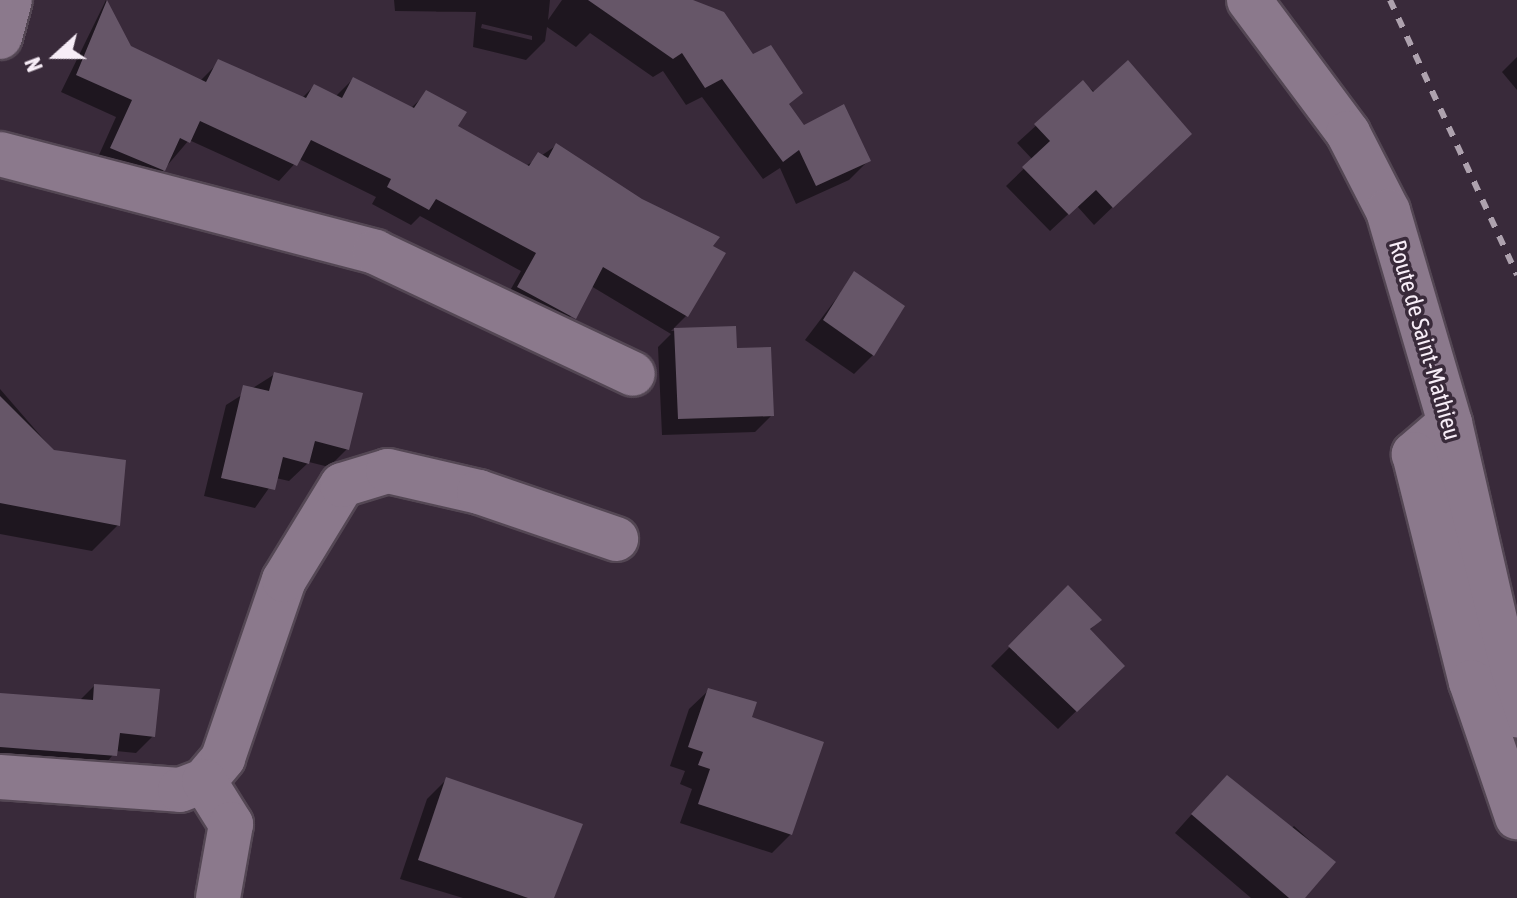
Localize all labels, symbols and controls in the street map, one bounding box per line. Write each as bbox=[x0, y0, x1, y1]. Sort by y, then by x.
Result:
north arrow bbox=[16, 16, 96, 96]
text: N bbox=[19, 54, 48, 75]
street label: Route de Saint-Mathieu bbox=[1383, 237, 1467, 443]

